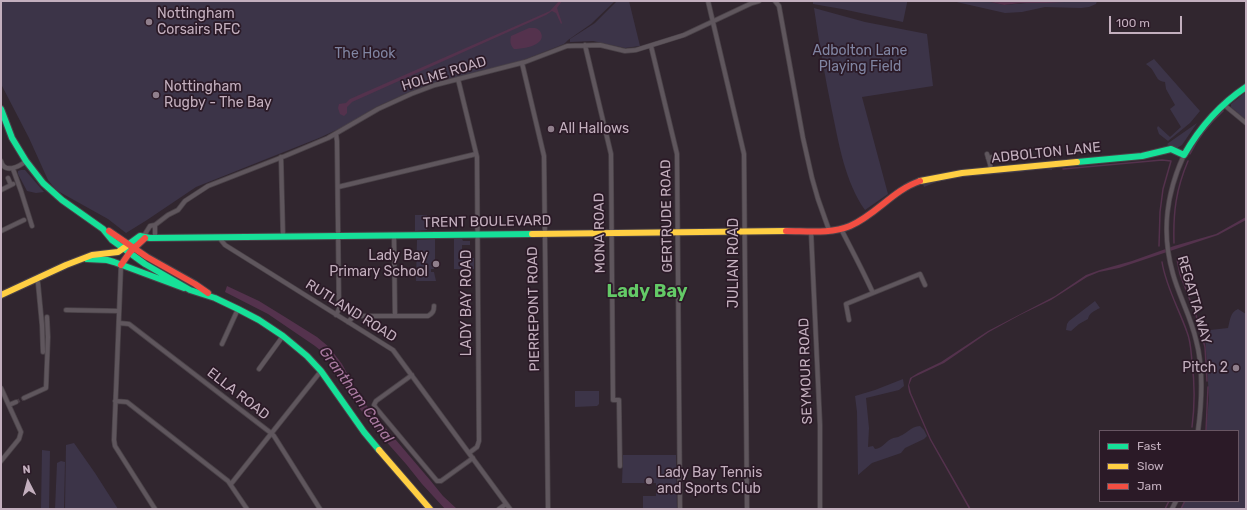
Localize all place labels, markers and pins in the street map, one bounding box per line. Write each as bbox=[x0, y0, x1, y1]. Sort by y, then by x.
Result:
place label: Nottingham Corsairs RFC bbox=[157, 6, 240, 38]
marker: Nottingham Corsairs RFC bbox=[144, 17, 154, 27]
place label: Nottingham Rugby - The Bay bbox=[164, 79, 272, 112]
marker: Nottingham Rugby - The Bay bbox=[151, 90, 161, 100]
place label: All Hallows bbox=[559, 121, 629, 137]
marker: All Hallows bbox=[546, 124, 556, 134]
place label: Lady Bay Primary School bbox=[329, 248, 428, 280]
marker: Lady Bay Primary School bbox=[431, 259, 441, 269]
place label: Pitch 2 bbox=[1182, 360, 1228, 376]
marker: Pitch 2 bbox=[1231, 363, 1241, 373]
place label: Lady Bay Tennis and Sports Club bbox=[657, 465, 762, 498]
marker: Lady Bay Tennis and Sports Club bbox=[644, 476, 654, 486]

